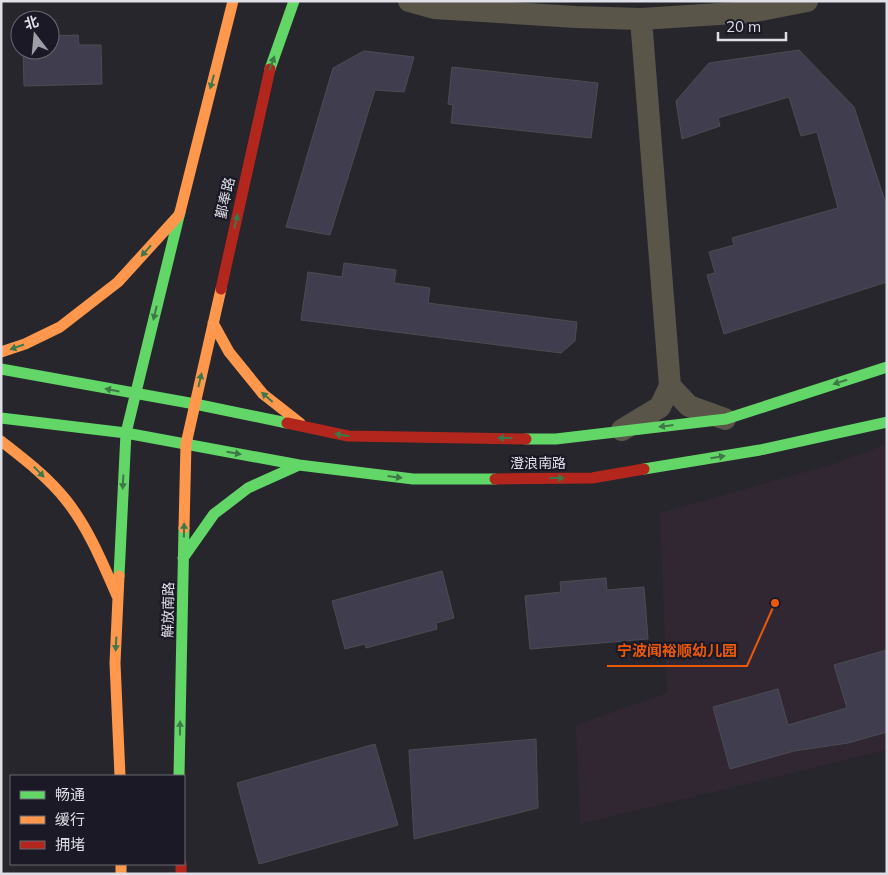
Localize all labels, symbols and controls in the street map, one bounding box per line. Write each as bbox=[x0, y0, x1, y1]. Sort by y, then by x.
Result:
north arrow bbox=[10, 10, 60, 60]
scale bar bbox=[718, 10, 786, 42]
text: 北 bbox=[22, 12, 41, 33]
text: 20 m bbox=[726, 17, 761, 36]
one-way arrow bbox=[269, 55, 276, 70]
one-way arrow bbox=[208, 75, 216, 90]
street label: 鄞奉路 bbox=[212, 176, 238, 220]
one-way arrow bbox=[232, 214, 240, 229]
one-way arrow bbox=[140, 244, 152, 256]
one-way arrow bbox=[151, 305, 159, 320]
one-way arrow bbox=[10, 343, 25, 351]
one-way arrow bbox=[196, 372, 204, 387]
one-way arrow bbox=[833, 379, 848, 387]
one-way arrow bbox=[104, 385, 120, 393]
one-way arrow bbox=[261, 391, 274, 402]
one-way arrow bbox=[658, 422, 674, 430]
one-way arrow bbox=[334, 430, 350, 438]
one-way arrow bbox=[496, 434, 512, 442]
one-way arrow bbox=[226, 449, 241, 457]
one-way arrow bbox=[710, 453, 726, 461]
street label: 澄浪南路 bbox=[510, 454, 566, 472]
one-way arrow bbox=[33, 466, 45, 478]
one-way arrow bbox=[387, 473, 403, 481]
one-way arrow bbox=[119, 474, 127, 490]
one-way arrow bbox=[549, 474, 565, 482]
one-way arrow bbox=[180, 522, 188, 538]
street label: 解放南路 bbox=[159, 582, 177, 638]
one-way arrow bbox=[111, 636, 119, 652]
callout: 宁波闻裕顺幼儿园 bbox=[607, 636, 747, 666]
text: 宁波闻裕顺幼儿园 bbox=[617, 641, 737, 660]
one-way arrow bbox=[176, 719, 184, 735]
legend bbox=[10, 775, 185, 865]
text: 畅通 bbox=[55, 785, 85, 804]
text: 缓行 bbox=[55, 810, 85, 829]
text: 拥堵 bbox=[55, 835, 85, 854]

